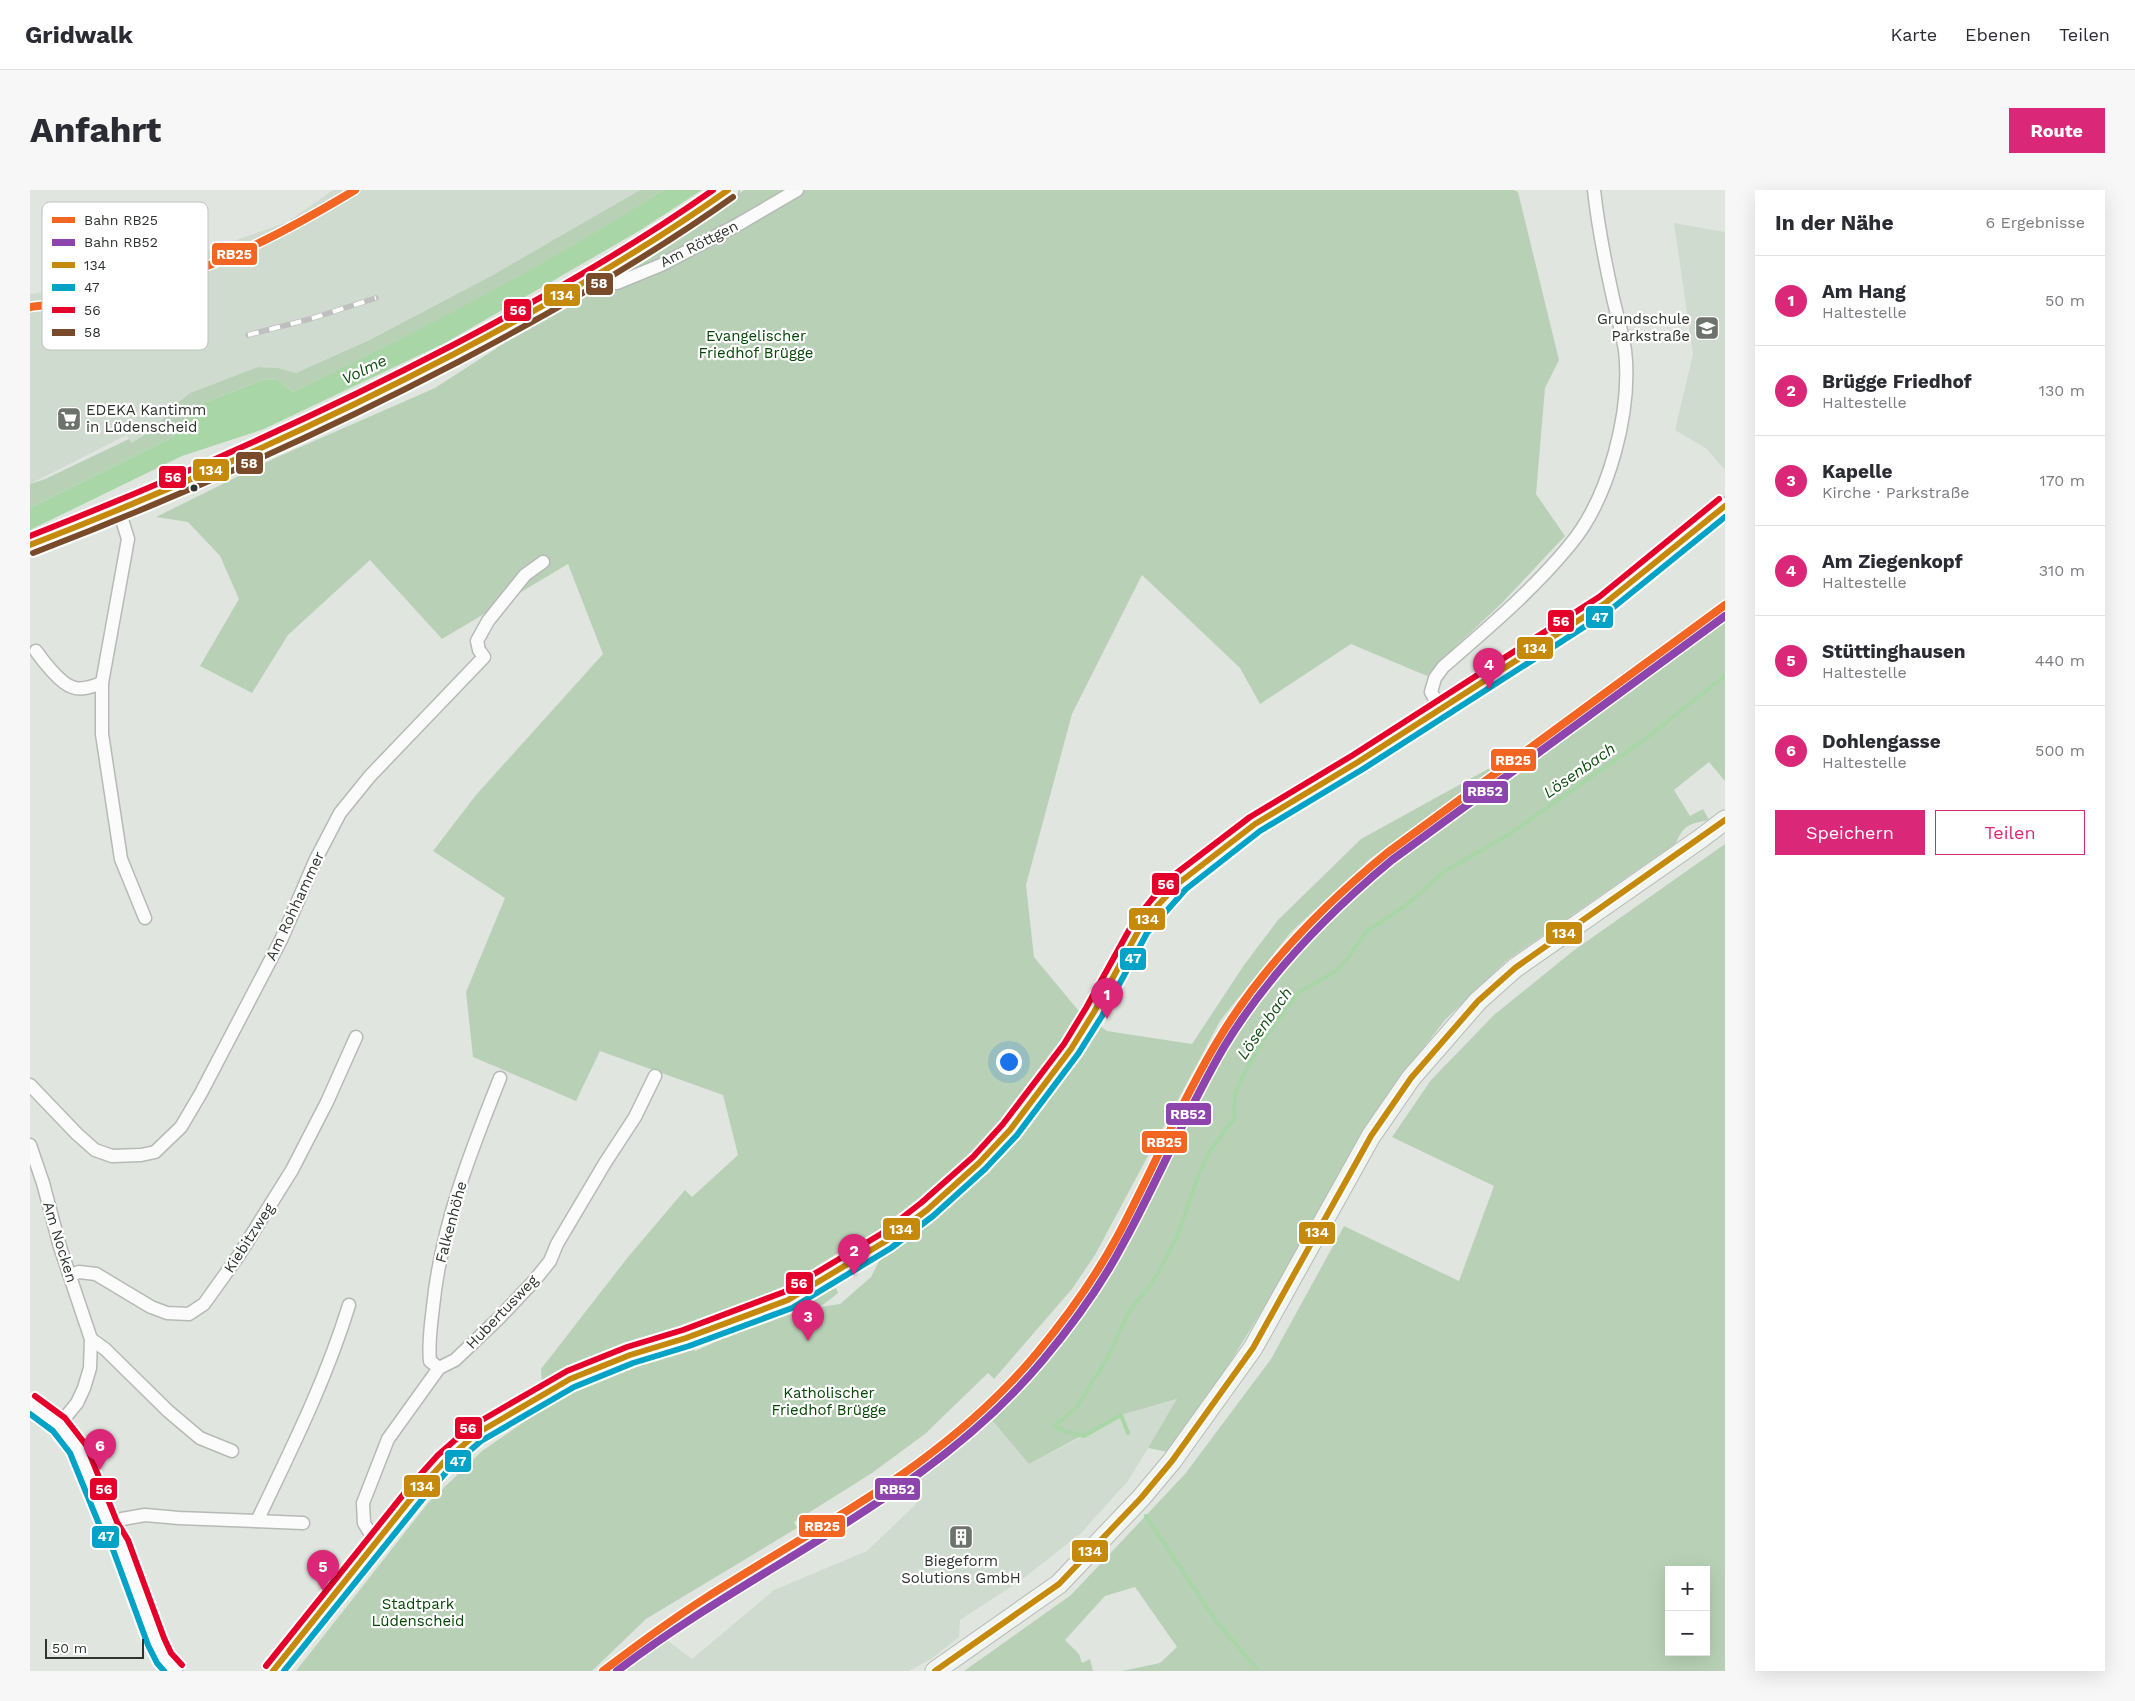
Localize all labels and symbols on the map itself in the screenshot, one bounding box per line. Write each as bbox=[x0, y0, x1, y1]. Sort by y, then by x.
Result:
legend bbox=[42, 202, 208, 350]
text: Bahn RB25 bbox=[84, 212, 158, 228]
street label: Am Röttgen bbox=[657, 217, 741, 271]
text: Bahn RB52 bbox=[84, 234, 158, 250]
line badge: RB25 bbox=[211, 242, 258, 266]
text: RB25 bbox=[216, 246, 252, 262]
text: 134 bbox=[84, 257, 106, 273]
line badge: 58 bbox=[585, 272, 614, 296]
text: 58 bbox=[591, 275, 608, 291]
text: 47 bbox=[84, 279, 100, 295]
line badge: 134 bbox=[543, 283, 581, 307]
text: 134 bbox=[550, 287, 574, 303]
line badge: 56 bbox=[503, 298, 532, 322]
text: 56 bbox=[84, 302, 101, 318]
text: 56 bbox=[510, 302, 527, 318]
place label: Grundschule Parkstraße bbox=[1597, 310, 1690, 345]
school or university icon: Grundschule Parkstraße bbox=[1694, 315, 1720, 341]
text: 58 bbox=[84, 324, 101, 340]
park label: Evangelischer Friedhof Brügge bbox=[698, 327, 814, 362]
water label: Volme bbox=[339, 350, 390, 388]
place label: EDEKA Kantimm in Lüdenscheid bbox=[86, 401, 206, 436]
supermarket icon: EDEKA Kantimm in Lüdenscheid bbox=[56, 406, 82, 432]
line badge: 58 bbox=[235, 451, 264, 475]
text: 58 bbox=[241, 455, 258, 471]
line badge: 134 bbox=[192, 458, 230, 482]
text: 134 bbox=[199, 462, 223, 478]
line badge: 56 bbox=[158, 465, 187, 489]
text: 56 bbox=[165, 469, 182, 485]
unlabelled marker bbox=[189, 483, 199, 493]
line badge: 47 bbox=[1585, 605, 1614, 629]
line badge: 56 bbox=[1547, 609, 1575, 633]
text: 47 bbox=[1592, 609, 1609, 625]
text: 56 bbox=[1553, 613, 1570, 629]
line badge: 134 bbox=[1516, 636, 1554, 660]
text: 134 bbox=[1523, 640, 1547, 656]
pin: 4 bbox=[1473, 648, 1505, 689]
water label: Lösenbach bbox=[1540, 739, 1619, 802]
line badge: RB25 bbox=[1490, 748, 1537, 772]
text: RB25 bbox=[1495, 752, 1531, 768]
line badge: RB52 bbox=[1462, 780, 1509, 804]
text: RB52 bbox=[1467, 783, 1503, 799]
street label: Am Rohhammer bbox=[262, 849, 328, 963]
line badge: 56 bbox=[1151, 872, 1180, 896]
text: 56 bbox=[1158, 876, 1175, 892]
line badge: 134 bbox=[1128, 907, 1166, 931]
text: 134 bbox=[1135, 911, 1159, 927]
line badge: 134 bbox=[1545, 921, 1583, 945]
text: 134 bbox=[1552, 925, 1576, 941]
line badge: 47 bbox=[1119, 947, 1147, 971]
text: 47 bbox=[1125, 950, 1142, 966]
pin: 1 bbox=[1091, 978, 1123, 1019]
water label: Lösenbach bbox=[1233, 984, 1296, 1063]
your location bbox=[996, 1049, 1022, 1075]
line badge: RB52 bbox=[1165, 1102, 1212, 1126]
text: RB52 bbox=[1170, 1106, 1206, 1122]
line badge: RB25 bbox=[1141, 1130, 1188, 1154]
text: RB25 bbox=[1146, 1134, 1182, 1150]
street label: Falkenhöhe bbox=[431, 1179, 471, 1265]
street label: Am Nocken bbox=[39, 1199, 81, 1285]
street label: Kiebitzweg bbox=[220, 1200, 278, 1276]
line badge: 134 bbox=[882, 1217, 921, 1241]
text: 134 bbox=[889, 1221, 913, 1237]
line badge: 134 bbox=[1298, 1221, 1336, 1245]
text: 134 bbox=[1305, 1224, 1329, 1240]
pin: 2 bbox=[838, 1234, 870, 1275]
street label: Hubertusweg bbox=[462, 1271, 542, 1353]
line badge: 56 bbox=[785, 1271, 814, 1295]
text: 56 bbox=[791, 1275, 808, 1291]
pin: 3 bbox=[792, 1300, 824, 1341]
park label: Katholischer Friedhof Brügge bbox=[771, 1384, 887, 1419]
line badge: 56 bbox=[454, 1416, 483, 1440]
text: 56 bbox=[460, 1420, 477, 1436]
pin: 6 bbox=[84, 1429, 116, 1470]
line badge: 47 bbox=[444, 1449, 472, 1473]
text: 47 bbox=[450, 1453, 467, 1469]
line badge: 134 bbox=[403, 1474, 441, 1498]
line badge: 56 bbox=[89, 1477, 118, 1501]
line badge: RB52 bbox=[874, 1477, 921, 1501]
text: 134 bbox=[410, 1478, 434, 1494]
text: 56 bbox=[96, 1481, 113, 1497]
text: RB52 bbox=[879, 1481, 915, 1497]
line badge: RB25 bbox=[798, 1514, 846, 1538]
text: RB25 bbox=[804, 1518, 840, 1534]
building icon: Biegeform Solutions GmbH bbox=[948, 1524, 974, 1550]
line badge: 47 bbox=[91, 1525, 120, 1549]
text: 47 bbox=[98, 1528, 115, 1544]
line badge: 134 bbox=[1071, 1539, 1109, 1563]
text: 134 bbox=[1078, 1543, 1102, 1559]
pin: 5 bbox=[307, 1550, 339, 1591]
place label: Biegeform Solutions GmbH bbox=[901, 1552, 1021, 1587]
park label: Stadtpark Lüdenscheid bbox=[371, 1595, 465, 1630]
scale bar bbox=[45, 1636, 144, 1659]

